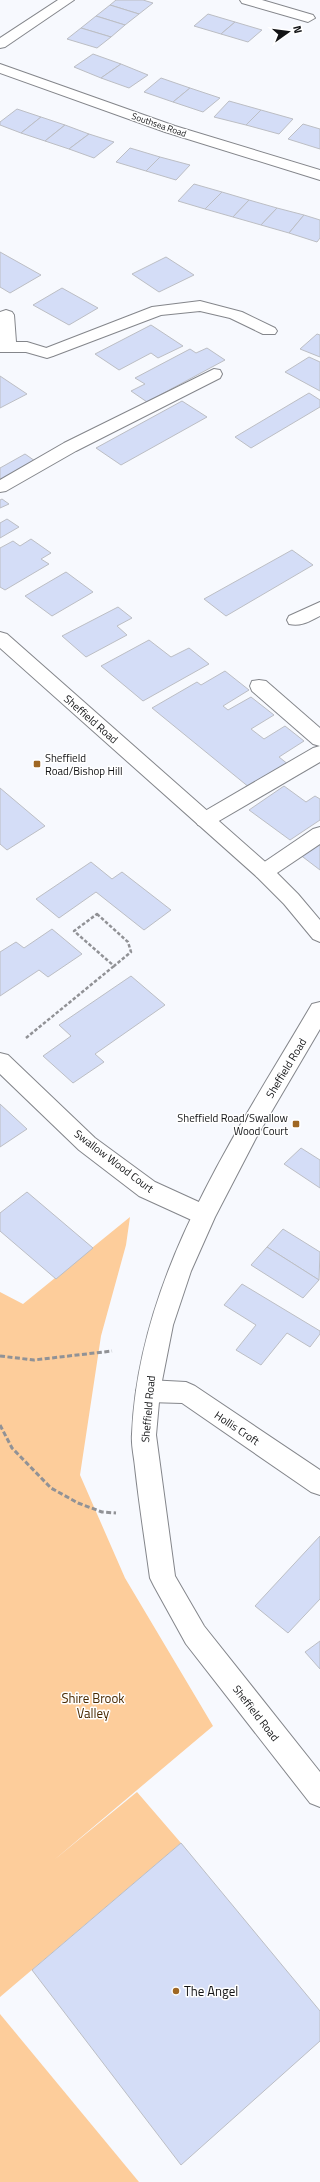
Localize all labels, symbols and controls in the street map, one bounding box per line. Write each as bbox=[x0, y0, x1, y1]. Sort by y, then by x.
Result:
north arrow bbox=[268, 12, 308, 52]
text: N bbox=[289, 24, 306, 35]
street label: Southsea Road bbox=[130, 109, 189, 140]
street label: Sheffield Road bbox=[60, 691, 122, 747]
place label: Sheffield Road/Bishop Hill bbox=[45, 750, 123, 779]
marker: Sheffield Road/Bishop Hill bbox=[32, 759, 42, 769]
street label: Sheffield Road bbox=[262, 1035, 310, 1101]
place label: Sheffield Road/Swallow Wood Court bbox=[177, 1110, 289, 1139]
marker: Sheffield Road/Swallow Wood Court bbox=[291, 1119, 301, 1129]
street label: Swallow Wood Court bbox=[71, 1126, 157, 1196]
street label: Sheffield Road bbox=[137, 1375, 159, 1443]
street label: Hollis Croft bbox=[211, 1407, 263, 1449]
street label: Sheffield Road bbox=[229, 1682, 283, 1745]
park label: Shire Brook Valley bbox=[62, 1688, 125, 1723]
place label: The Angel bbox=[184, 1981, 238, 2001]
marker: The Angel bbox=[171, 1986, 181, 1996]

